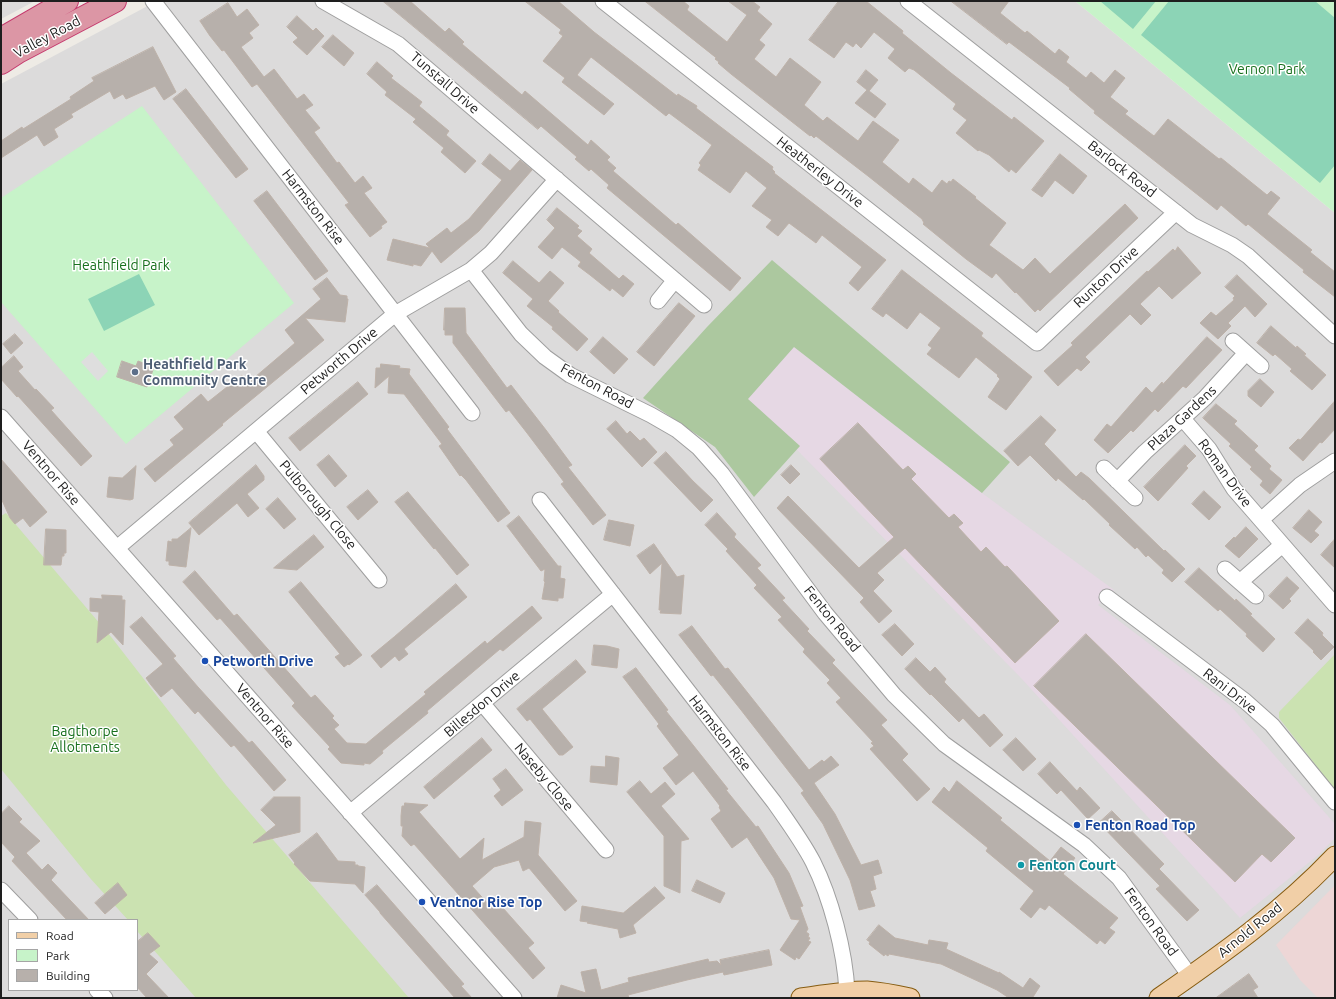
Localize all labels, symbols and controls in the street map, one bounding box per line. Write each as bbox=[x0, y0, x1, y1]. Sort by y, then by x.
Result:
street label: Valley Road bbox=[11, 12, 83, 62]
street label: Tunstall Drive bbox=[407, 49, 483, 117]
park label: Vernon Park bbox=[1229, 61, 1305, 77]
street label: Heatherley Drive bbox=[773, 133, 867, 211]
street label: Barlock Road bbox=[1084, 137, 1160, 201]
street label: Harmston Rise bbox=[278, 166, 348, 248]
street label: Runton Drive bbox=[1070, 243, 1142, 311]
park label: Heathfield Park bbox=[72, 257, 170, 273]
street label: Petworth Drive bbox=[297, 324, 381, 398]
place label: Heathfield Park Community Centre bbox=[143, 356, 266, 388]
street label: Fenton Road bbox=[558, 360, 636, 412]
marker: Heathfield Park Community Centre bbox=[130, 367, 140, 377]
street label: Plaza Gardens bbox=[1144, 382, 1220, 454]
street label: Roman Drive bbox=[1195, 436, 1255, 510]
street label: Ventnor Rise bbox=[18, 437, 84, 509]
street label: Pulborough Close bbox=[276, 457, 360, 553]
street label: Fenton Road bbox=[800, 583, 864, 655]
place label: Petworth Drive bbox=[213, 653, 313, 669]
marker: Petworth Drive bbox=[200, 656, 210, 666]
street label: Rani Drive bbox=[1200, 665, 1260, 717]
street label: Billesdon Drive bbox=[441, 667, 523, 741]
street label: Ventnor Rise bbox=[232, 680, 298, 752]
street label: Harmston Rise bbox=[685, 692, 755, 774]
park label: Bagthorpe Allotments bbox=[50, 723, 120, 756]
street label: Naseby Close bbox=[511, 740, 577, 814]
place label: Fenton Road Top bbox=[1085, 817, 1196, 833]
marker: Fenton Road Top bbox=[1072, 820, 1082, 830]
place label: Fenton Court bbox=[1029, 857, 1116, 873]
marker: Fenton Court bbox=[1016, 860, 1026, 870]
street label: Fenton Road bbox=[1121, 885, 1181, 959]
place label: Ventnor Rise Top bbox=[430, 894, 542, 910]
marker: Ventnor Rise Top bbox=[417, 897, 427, 907]
street label: Arnold Road bbox=[1214, 899, 1286, 961]
legend bbox=[8, 919, 138, 991]
text: Road bbox=[46, 929, 74, 942]
text: Park bbox=[46, 949, 70, 962]
text: Building bbox=[46, 969, 90, 982]

